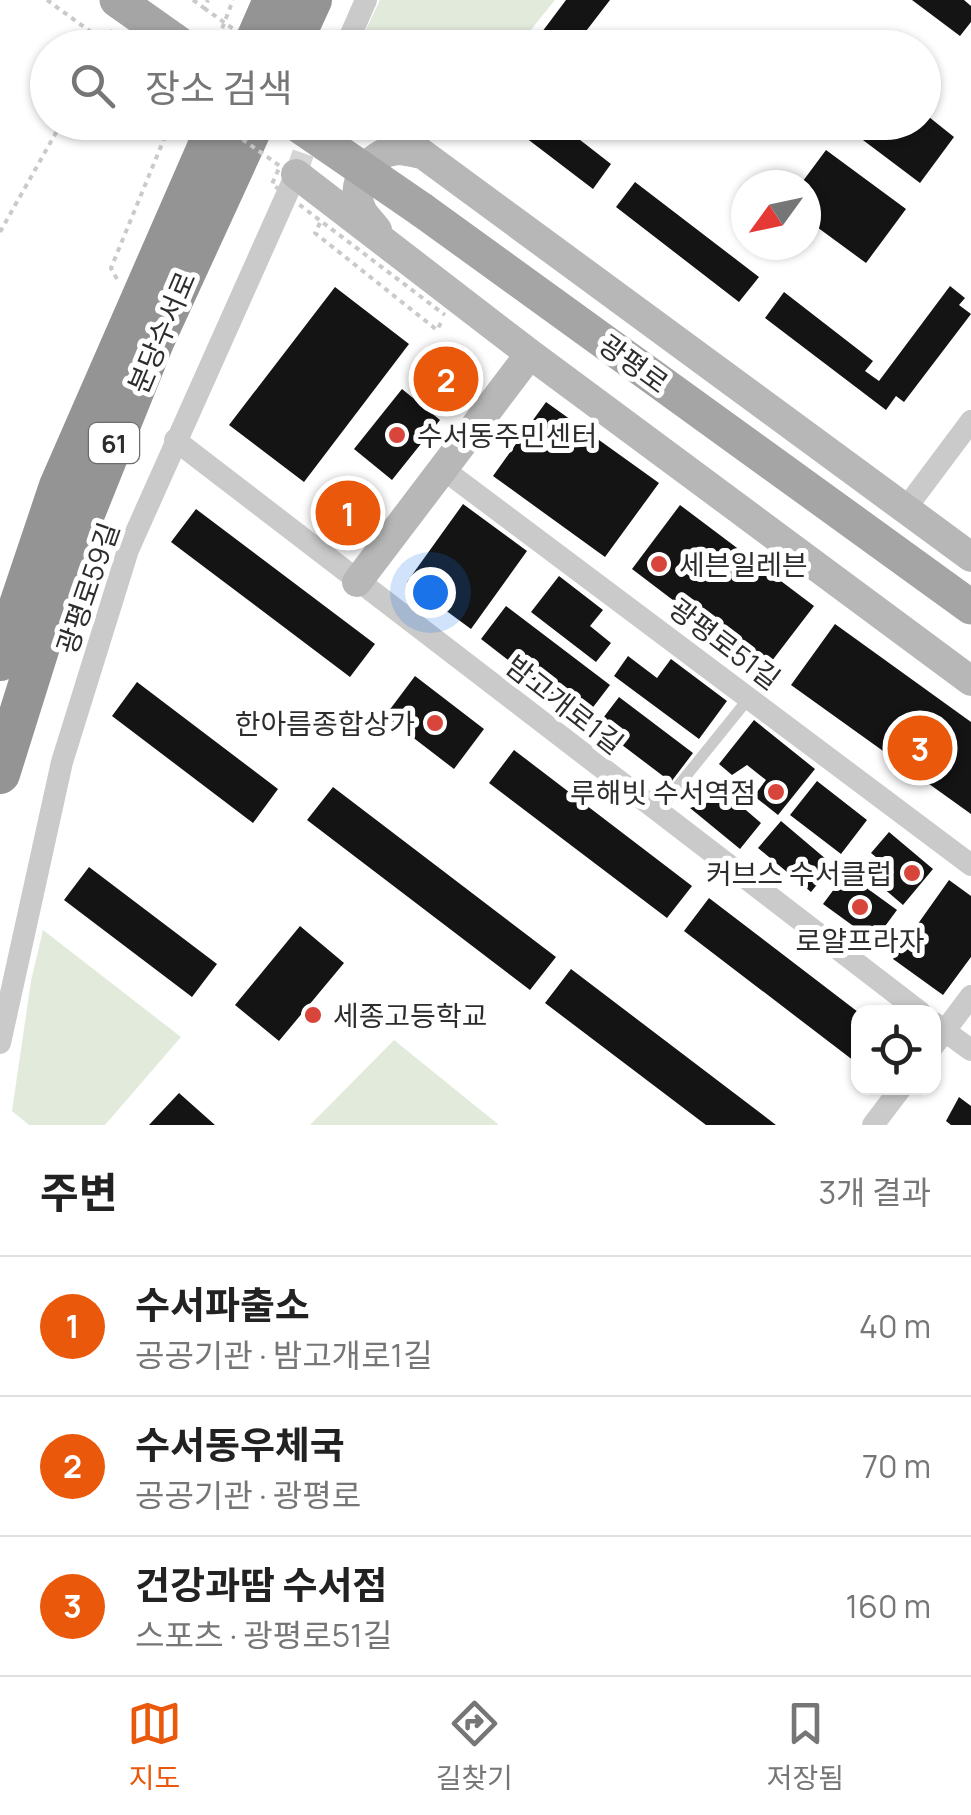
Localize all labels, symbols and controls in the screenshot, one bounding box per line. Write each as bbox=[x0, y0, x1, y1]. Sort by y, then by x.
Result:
search box bbox=[30, 30, 941, 140]
icon: search bbox=[65, 58, 120, 113]
text: 장소 검색 bbox=[145, 61, 292, 113]
north arrow bbox=[731, 170, 821, 260]
street label: 분당수서로 bbox=[118, 265, 204, 399]
street label: 광평로 bbox=[592, 325, 676, 401]
pin: 2 bbox=[414, 342, 478, 416]
place label: 수서동주민센터 bbox=[417, 416, 597, 454]
road number: 61 bbox=[89, 423, 139, 463]
marker: 수서동주민센터 bbox=[386, 424, 408, 446]
pin: 1 bbox=[316, 476, 380, 550]
street label: 광평로59길 bbox=[47, 517, 127, 659]
place label: 세븐일레븐 bbox=[679, 545, 808, 583]
marker: 세븐일레븐 bbox=[648, 553, 670, 575]
your location bbox=[405, 567, 456, 618]
street label: 광평로51길 bbox=[662, 589, 788, 697]
street label: 밤고개로1길 bbox=[498, 646, 632, 762]
place label: 한아름종합상가 bbox=[235, 704, 415, 742]
pin: 3 bbox=[888, 710, 952, 786]
marker: 한아름종합상가 bbox=[424, 712, 446, 734]
place label: 루해빗 수서역점 bbox=[570, 773, 756, 811]
marker: 루해빗 수서역점 bbox=[765, 781, 787, 803]
place label: 커브스 수서클럽 bbox=[706, 854, 892, 892]
marker: 커브스 수서클럽 bbox=[901, 862, 923, 884]
marker: 로얄프라자 bbox=[849, 896, 871, 918]
place label: 로얄프라자 bbox=[796, 921, 924, 959]
place label: 세종고등학교 bbox=[333, 996, 488, 1034]
marker: 세종고등학교 bbox=[302, 1004, 324, 1026]
map controls bbox=[851, 1005, 941, 1095]
button: locate bbox=[851, 1005, 941, 1095]
text: 주변 bbox=[40, 1163, 117, 1221]
text: 3개 결과 bbox=[819, 1170, 931, 1214]
text: 수서파출소 bbox=[135, 1278, 310, 1330]
text: 1 bbox=[65, 1304, 80, 1348]
text: 40 m bbox=[859, 1304, 931, 1348]
text: 공공기관 · 밤고개로1길 bbox=[135, 1333, 433, 1377]
text: 수서동우체국 bbox=[135, 1418, 345, 1470]
text: 2 bbox=[63, 1444, 82, 1488]
text: 70 m bbox=[862, 1444, 931, 1488]
text: 공공기관 · 광평로 bbox=[135, 1473, 361, 1517]
text: 건강과땀 수서점 bbox=[135, 1558, 387, 1610]
text: 3 bbox=[63, 1584, 82, 1628]
text: 160 m bbox=[846, 1584, 931, 1628]
text: 스포츠 · 광평로51길 bbox=[135, 1613, 392, 1657]
tab: 지도 bbox=[127, 1696, 182, 1796]
tab: 길찾기 bbox=[436, 1696, 513, 1796]
tab: 저장됨 bbox=[767, 1696, 844, 1796]

